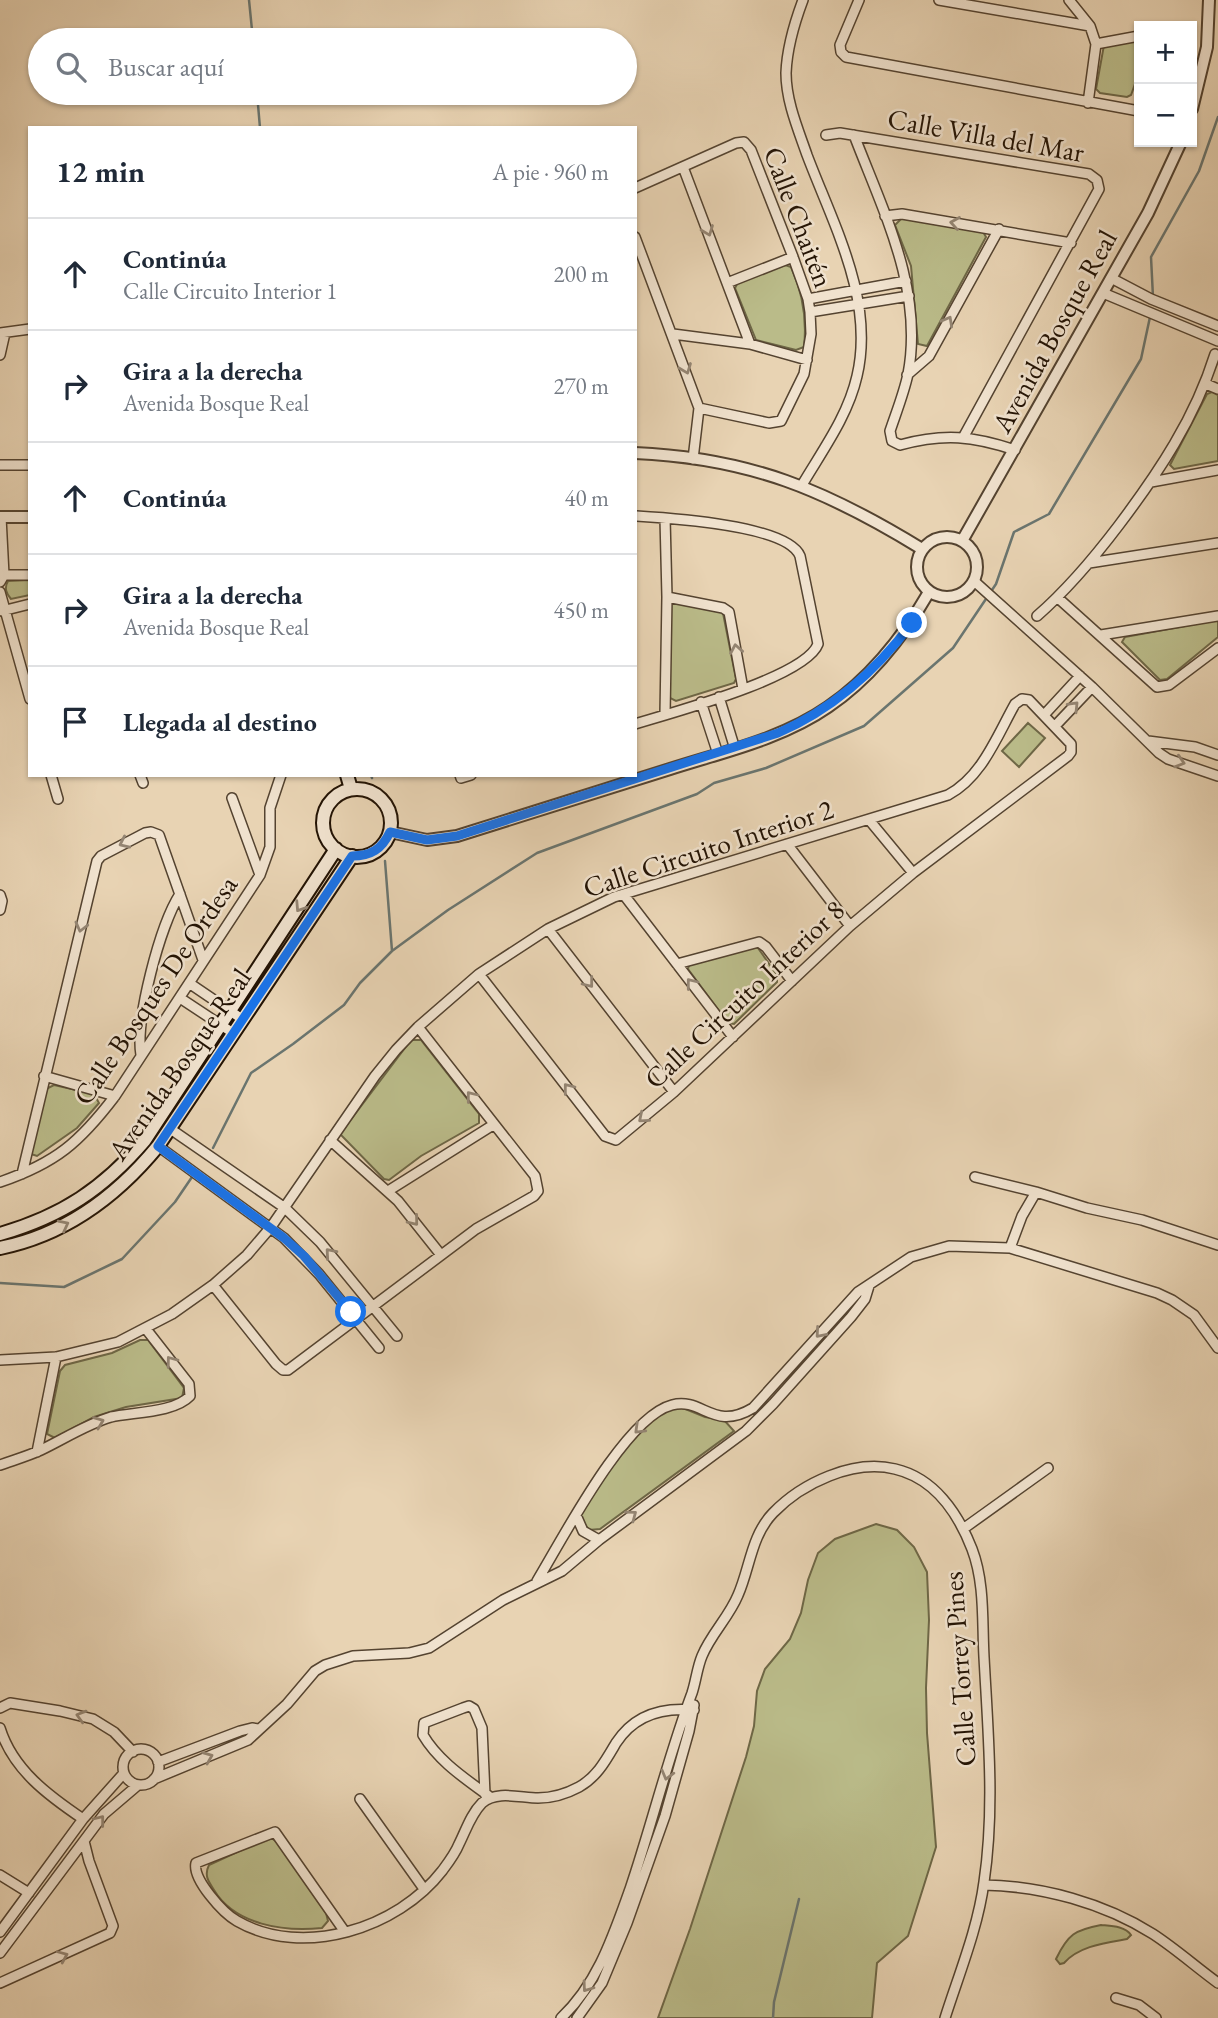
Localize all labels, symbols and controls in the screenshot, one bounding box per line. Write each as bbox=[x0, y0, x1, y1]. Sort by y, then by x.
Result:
map controls bbox=[1134, 21, 1197, 147]
button: + bbox=[1134, 21, 1197, 84]
search box bbox=[28, 28, 637, 105]
icon: search bbox=[52, 48, 90, 86]
text: Buscar aquí bbox=[108, 50, 224, 84]
button: − bbox=[1134, 84, 1197, 147]
street label: Calle Villa del Mar bbox=[885, 100, 1088, 170]
street label: Calle Chaitén bbox=[756, 142, 842, 293]
text: 12 min bbox=[56, 152, 145, 191]
text: A pie · 960 m bbox=[493, 157, 609, 187]
one-way arrow bbox=[950, 215, 961, 230]
street label: Avenida Bosque Real bbox=[983, 223, 1125, 440]
one-way arrow bbox=[699, 225, 713, 237]
text: Continúa bbox=[123, 242, 227, 276]
icon: ahead bbox=[56, 255, 94, 293]
text: 200 m bbox=[553, 259, 609, 289]
text: Calle Circuito Interior 1 bbox=[123, 276, 337, 306]
one-way arrow bbox=[940, 316, 953, 329]
text: Gira a la derecha bbox=[123, 354, 303, 388]
one-way arrow bbox=[678, 362, 692, 375]
icon: right bbox=[56, 367, 94, 405]
text: 270 m bbox=[553, 371, 609, 401]
text: Avenida Bosque Real bbox=[123, 388, 309, 418]
icon: ahead bbox=[56, 479, 94, 517]
text: Continúa bbox=[123, 481, 227, 515]
text: 40 m bbox=[564, 483, 609, 513]
text: Gira a la derecha bbox=[123, 578, 303, 612]
icon: right bbox=[56, 591, 94, 629]
text: 450 m bbox=[553, 595, 609, 625]
route end bbox=[896, 607, 927, 638]
text: Avenida Bosque Real bbox=[123, 612, 309, 642]
one-way arrow bbox=[729, 643, 744, 655]
one-way arrow bbox=[1065, 702, 1078, 715]
icon: arrive bbox=[56, 703, 94, 741]
text: Llegada al destino bbox=[123, 705, 317, 739]
one-way arrow bbox=[1174, 754, 1186, 769]
street label: Calle Circuito Interior 2 bbox=[578, 790, 838, 905]
one-way arrow bbox=[119, 835, 131, 849]
street label: Calle Bosques De Ordesa bbox=[65, 868, 246, 1112]
street label: Calle Circuito Interior 8 bbox=[636, 892, 852, 1096]
one-way arrow bbox=[296, 899, 308, 912]
one-way arrow bbox=[75, 921, 89, 933]
street label: Avenida Bosque Real bbox=[99, 961, 259, 1168]
one-way arrow bbox=[581, 975, 594, 988]
one-way arrow bbox=[687, 978, 700, 991]
one-way arrow bbox=[563, 1083, 576, 1096]
one-way arrow bbox=[467, 1092, 480, 1104]
one-way arrow bbox=[639, 1110, 652, 1122]
one-way arrow bbox=[406, 1213, 418, 1226]
one-way arrow bbox=[57, 1219, 69, 1233]
one-way arrow bbox=[326, 1248, 338, 1261]
route start bbox=[335, 1296, 366, 1327]
one-way arrow bbox=[816, 1325, 828, 1338]
one-way arrow bbox=[166, 1357, 179, 1369]
one-way arrow bbox=[92, 1417, 104, 1431]
one-way arrow bbox=[634, 1421, 647, 1434]
one-way arrow bbox=[625, 1511, 637, 1523]
street label: Calle Torrey Pines bbox=[934, 1570, 984, 1768]
one-way arrow bbox=[75, 1710, 87, 1724]
one-way arrow bbox=[201, 1751, 214, 1765]
one-way arrow bbox=[660, 1769, 675, 1781]
one-way arrow bbox=[92, 1815, 105, 1828]
one-way arrow bbox=[55, 1950, 68, 1964]
one-way arrow bbox=[583, 1979, 595, 1992]

